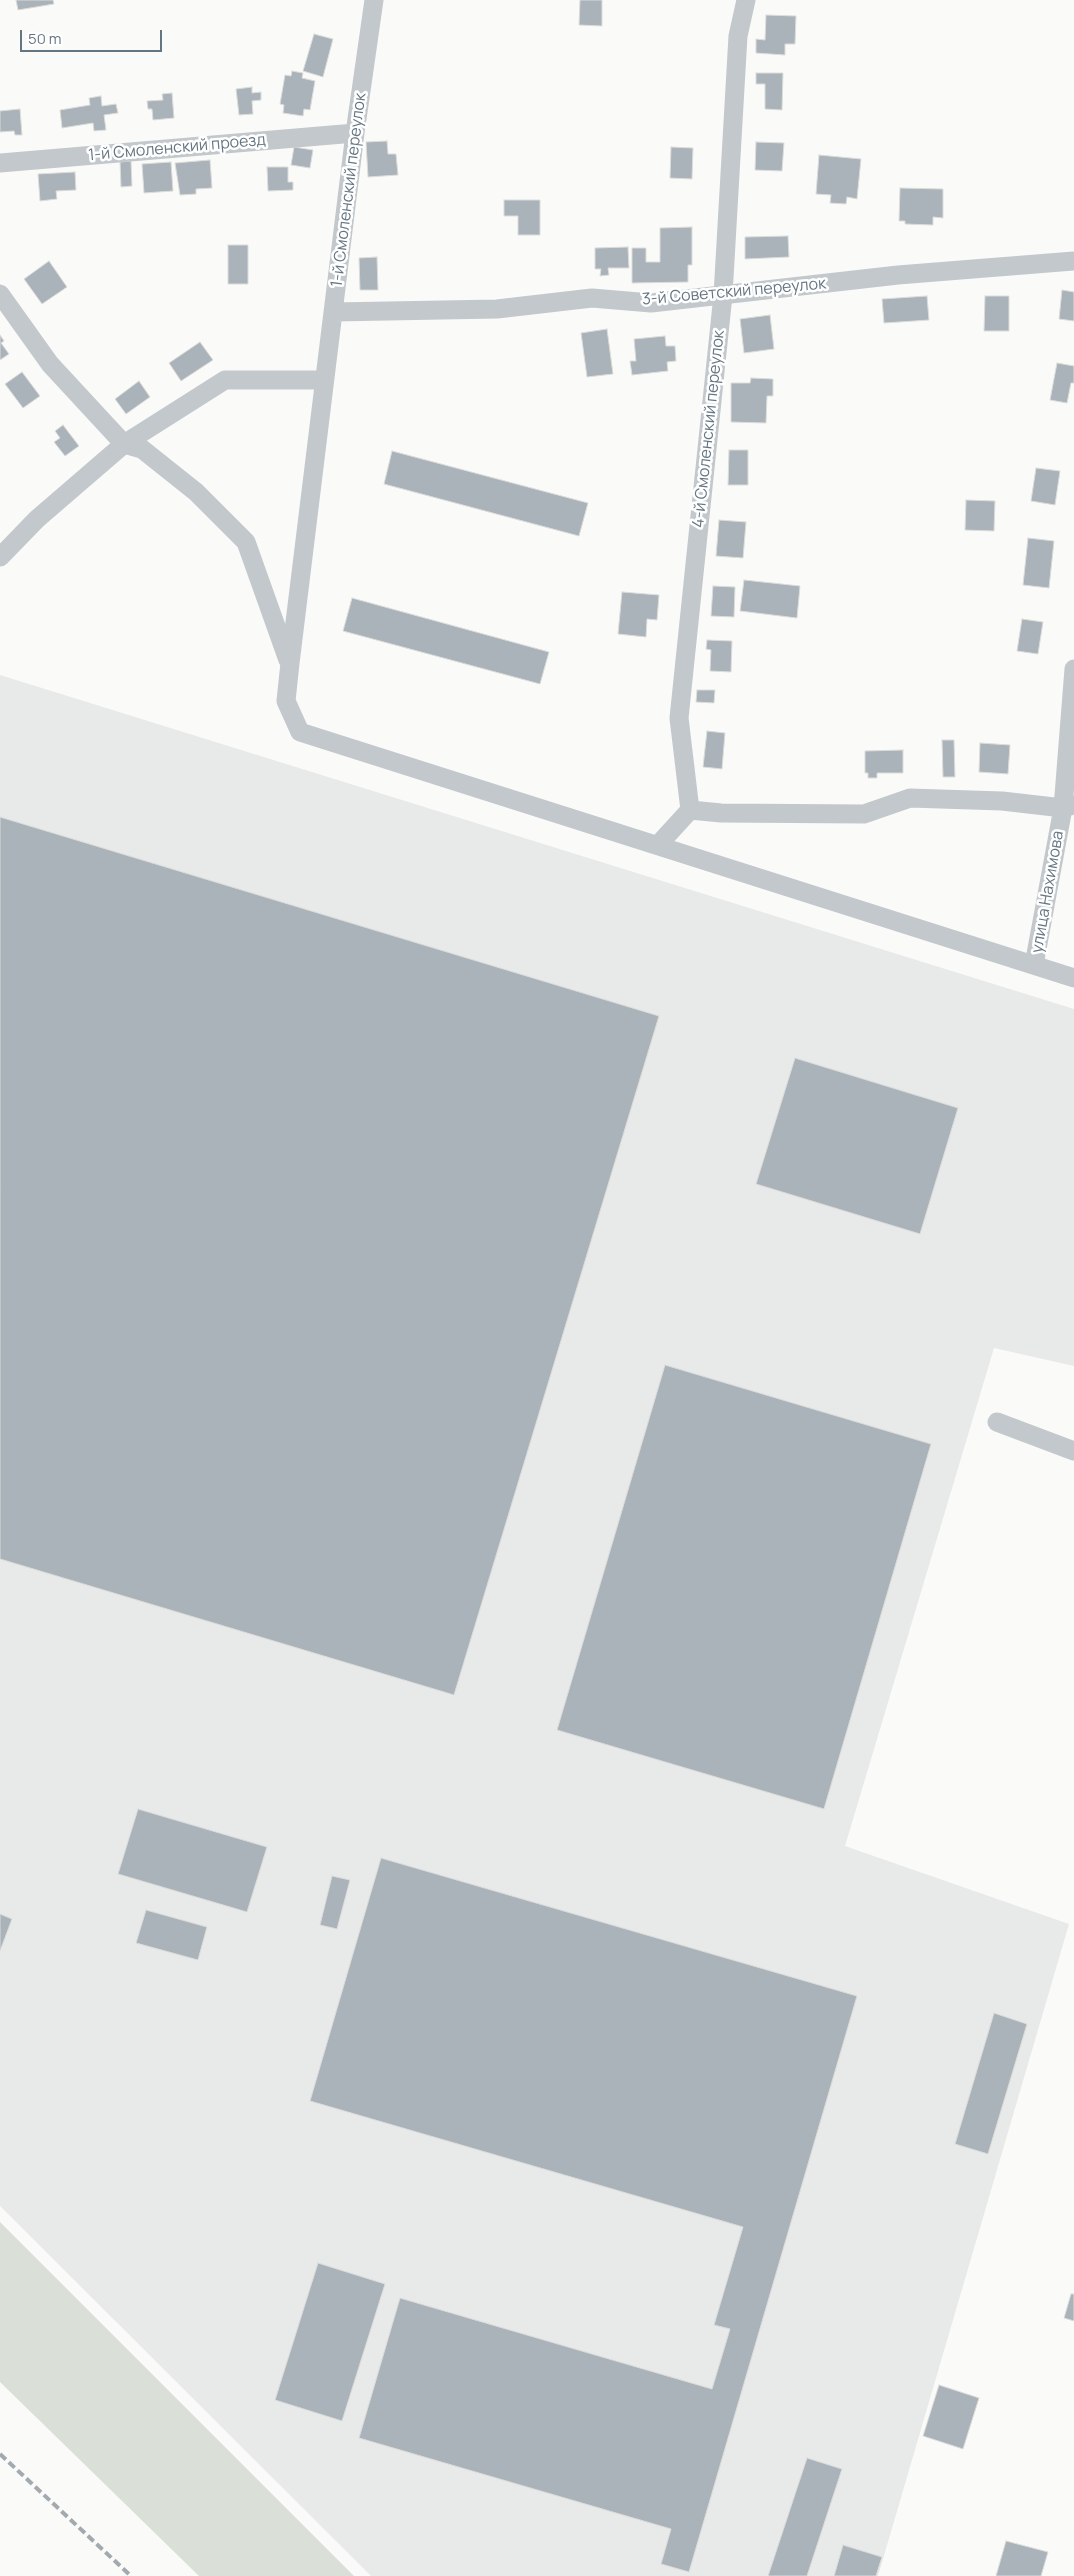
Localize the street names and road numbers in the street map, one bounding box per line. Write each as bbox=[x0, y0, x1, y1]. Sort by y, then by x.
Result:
street label: 1-й Смоленский переулок bbox=[328, 92, 370, 288]
street label: 1-й Смоленский проезд bbox=[87, 131, 267, 165]
street label: 3-й Советский переулок bbox=[641, 274, 827, 310]
street label: 4-й Смоленский переулок bbox=[689, 329, 729, 529]
street label: улица Нахимова bbox=[1028, 829, 1068, 955]

